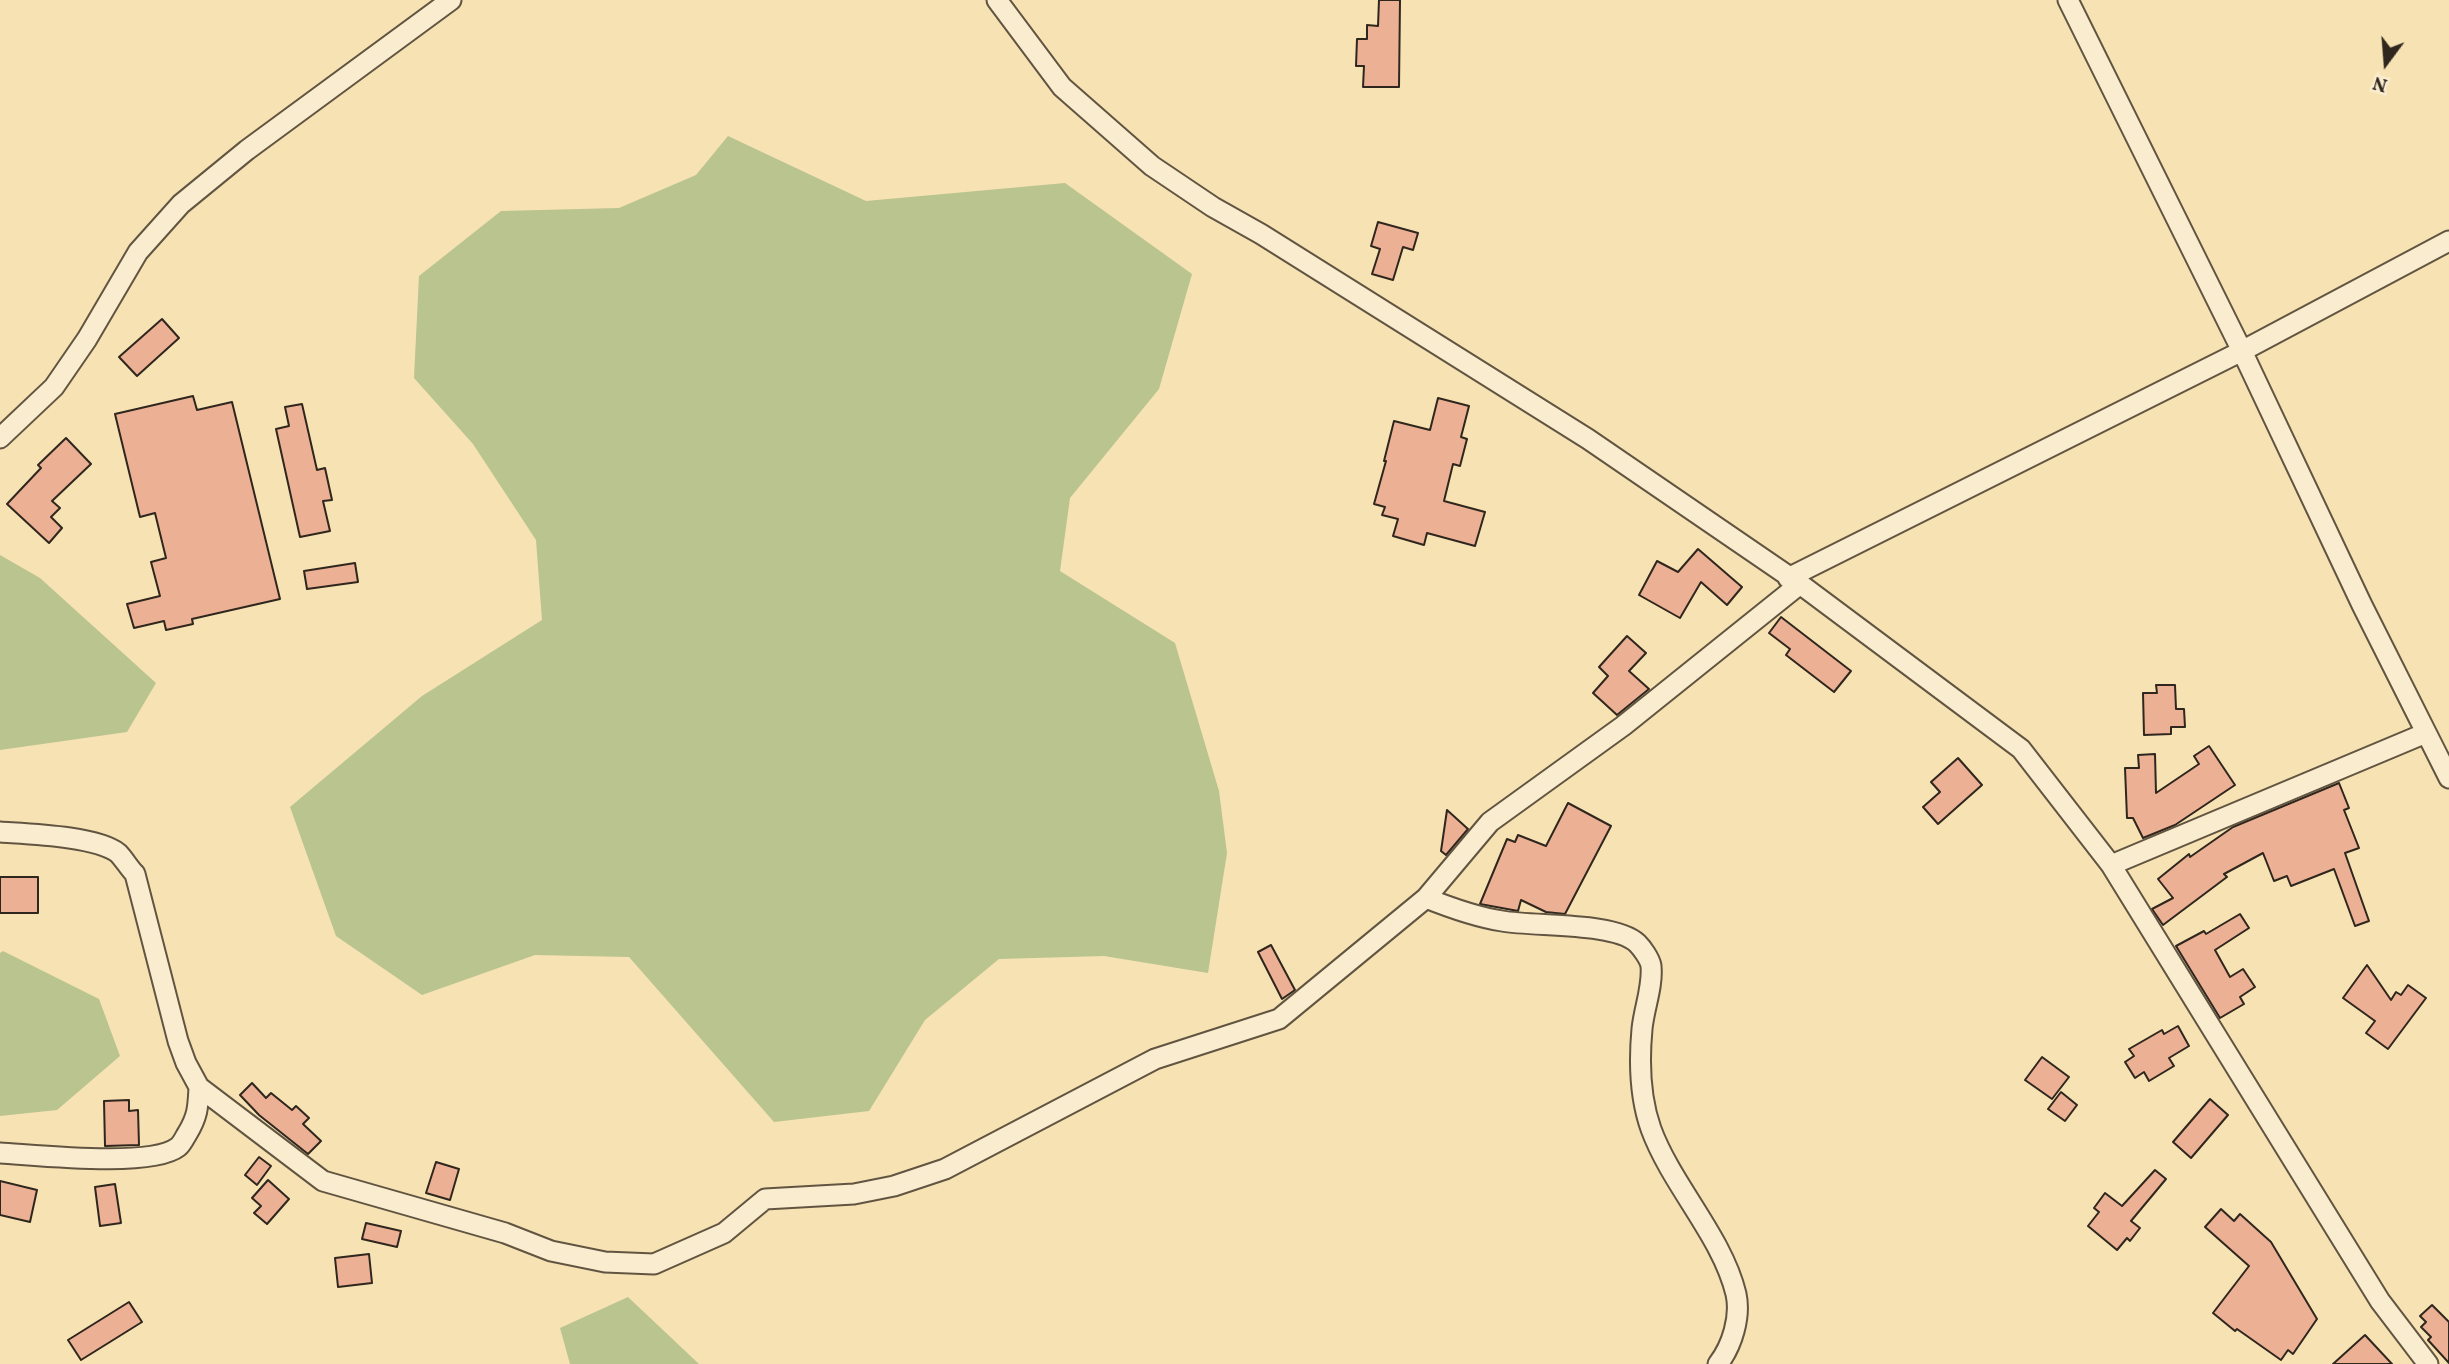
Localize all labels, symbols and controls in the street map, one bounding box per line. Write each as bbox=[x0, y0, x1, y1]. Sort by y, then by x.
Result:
north arrow bbox=[2351, 28, 2421, 98]
text: N bbox=[2370, 69, 2390, 98]

